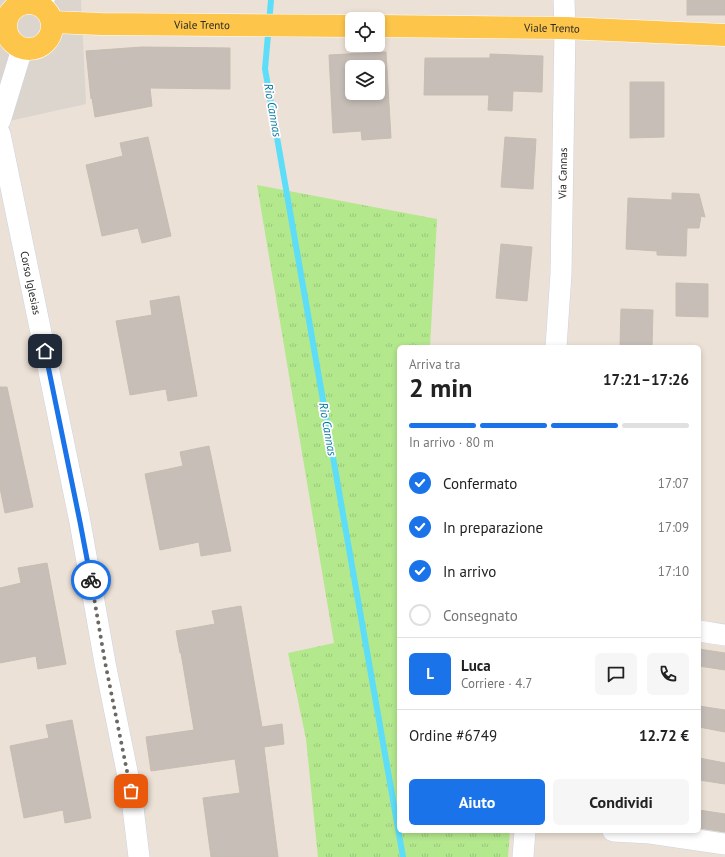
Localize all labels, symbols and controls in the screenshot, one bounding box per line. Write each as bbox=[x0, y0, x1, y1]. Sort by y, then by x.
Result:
map controls bbox=[345, 12, 385, 100]
button: locate bbox=[345, 12, 385, 52]
street label: Viale Trento bbox=[173, 18, 230, 32]
street label: Viale Trento bbox=[523, 21, 580, 36]
button: layers bbox=[345, 60, 385, 100]
water label: Rio Cannas bbox=[261, 82, 285, 138]
street label: Via Cannas bbox=[555, 147, 570, 200]
street label: Corso Iglesias bbox=[17, 250, 44, 316]
pin bbox=[28, 334, 62, 368]
icon: home bbox=[34, 340, 56, 362]
text: Arriva tra bbox=[409, 356, 460, 373]
text: 17:21–17:26 bbox=[603, 370, 689, 389]
text: 2 min bbox=[409, 371, 472, 404]
water label: Rio Cannas bbox=[316, 401, 340, 457]
text: In arrivo · 80 m bbox=[409, 434, 494, 451]
icon: check bbox=[409, 472, 431, 494]
text: Confermato bbox=[443, 474, 517, 493]
text: 17:07 bbox=[658, 475, 689, 492]
icon: check bbox=[409, 516, 431, 538]
text: In preparazione bbox=[443, 518, 543, 537]
text: 17:09 bbox=[658, 519, 689, 536]
courier bbox=[71, 560, 111, 600]
icon: check bbox=[409, 560, 431, 582]
text: In arrivo bbox=[443, 562, 496, 581]
text: 17:10 bbox=[658, 563, 689, 580]
icon: bike bbox=[80, 569, 102, 591]
text: Consegnato bbox=[443, 606, 518, 625]
button: chat bbox=[595, 653, 637, 695]
button: phone bbox=[647, 653, 689, 695]
text: Luca bbox=[461, 656, 491, 675]
text: L bbox=[426, 664, 434, 683]
text: Corriere · 4.7 bbox=[461, 675, 532, 692]
text: Ordine #6749 bbox=[409, 726, 497, 745]
text: 12.72 € bbox=[639, 726, 689, 745]
pin bbox=[114, 774, 148, 808]
button: Aiuto bbox=[409, 779, 545, 825]
button: Condividi bbox=[553, 779, 689, 825]
icon: bag bbox=[120, 780, 142, 802]

